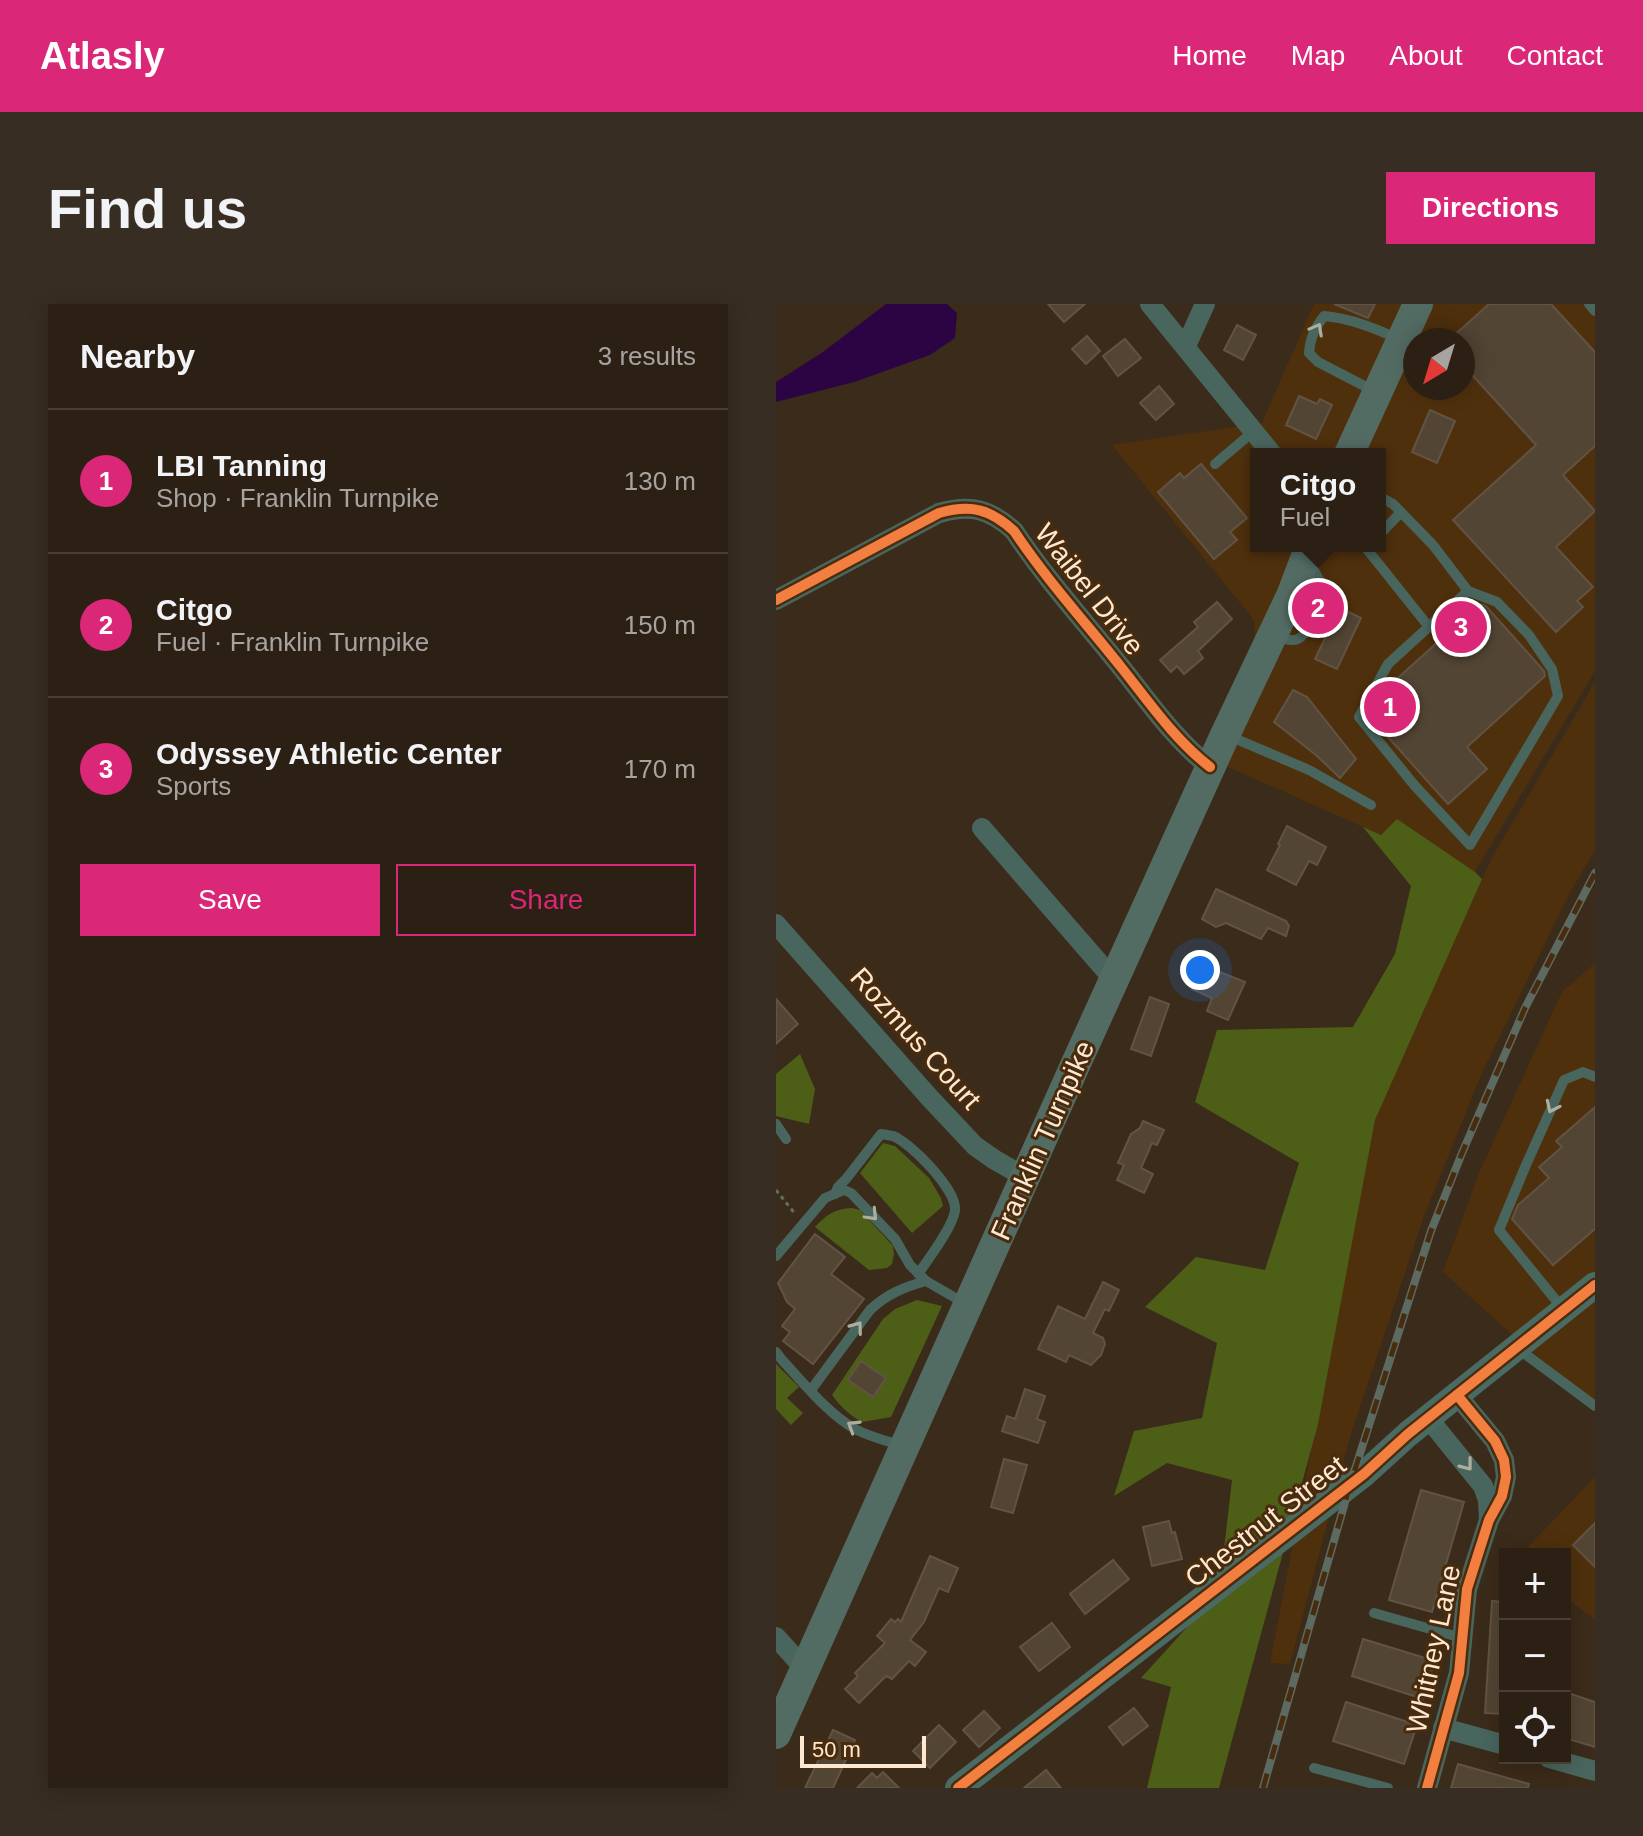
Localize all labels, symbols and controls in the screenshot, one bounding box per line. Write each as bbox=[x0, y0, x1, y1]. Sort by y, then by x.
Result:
text: Atlasly bbox=[40, 35, 165, 77]
text: Home bbox=[1172, 40, 1247, 71]
text: Map bbox=[1291, 40, 1345, 71]
text: About bbox=[1389, 40, 1463, 71]
text: Contact bbox=[1507, 40, 1603, 71]
button: Directions bbox=[1386, 172, 1595, 244]
text: Find us bbox=[48, 177, 247, 240]
one-way arrow bbox=[1307, 323, 1323, 337]
north arrow bbox=[1403, 328, 1475, 400]
text: Nearby bbox=[80, 337, 195, 375]
text: 3 results bbox=[598, 341, 696, 371]
popup bbox=[1250, 448, 1386, 552]
text: LBI Tanning bbox=[156, 449, 327, 482]
text: 1 bbox=[99, 466, 113, 496]
text: 130 m bbox=[624, 466, 696, 496]
text: Citgo bbox=[1280, 468, 1356, 501]
text: Shop · Franklin Turnpike bbox=[156, 483, 439, 513]
text: Fuel bbox=[1280, 502, 1330, 532]
street label: Waibel Drive bbox=[1029, 518, 1150, 661]
pin: 2 bbox=[1292, 578, 1344, 638]
text: Citgo bbox=[156, 593, 233, 626]
pin: 3 bbox=[1435, 597, 1487, 657]
text: 2 bbox=[99, 610, 113, 640]
text: 150 m bbox=[624, 610, 696, 640]
text: Fuel · Franklin Turnpike bbox=[156, 627, 429, 657]
pin: 1 bbox=[1364, 677, 1416, 737]
text: Odyssey Athletic Center bbox=[156, 737, 502, 770]
text: 3 bbox=[99, 754, 113, 784]
text: 170 m bbox=[624, 754, 696, 784]
text: Sports bbox=[156, 771, 231, 801]
button: Save bbox=[80, 864, 380, 936]
button: Share bbox=[396, 864, 696, 936]
your location bbox=[1180, 950, 1220, 990]
street label: Rozmus Court bbox=[844, 961, 987, 1115]
street label: Franklin Turnpike bbox=[985, 1036, 1100, 1245]
one-way arrow bbox=[1546, 1099, 1562, 1114]
one-way arrow bbox=[863, 1206, 877, 1220]
one-way arrow bbox=[848, 1321, 862, 1336]
one-way arrow bbox=[847, 1421, 862, 1436]
street label: Chestnut Street bbox=[1179, 1449, 1352, 1594]
one-way arrow bbox=[1457, 1456, 1472, 1470]
map controls bbox=[1499, 1548, 1571, 1764]
button: + bbox=[1499, 1548, 1571, 1620]
street label: Whitney Lane bbox=[1401, 1562, 1466, 1736]
button: − bbox=[1499, 1620, 1571, 1692]
button: locate bbox=[1499, 1692, 1571, 1764]
scale bar bbox=[800, 1732, 926, 1768]
text: 50 m bbox=[812, 1737, 861, 1762]

